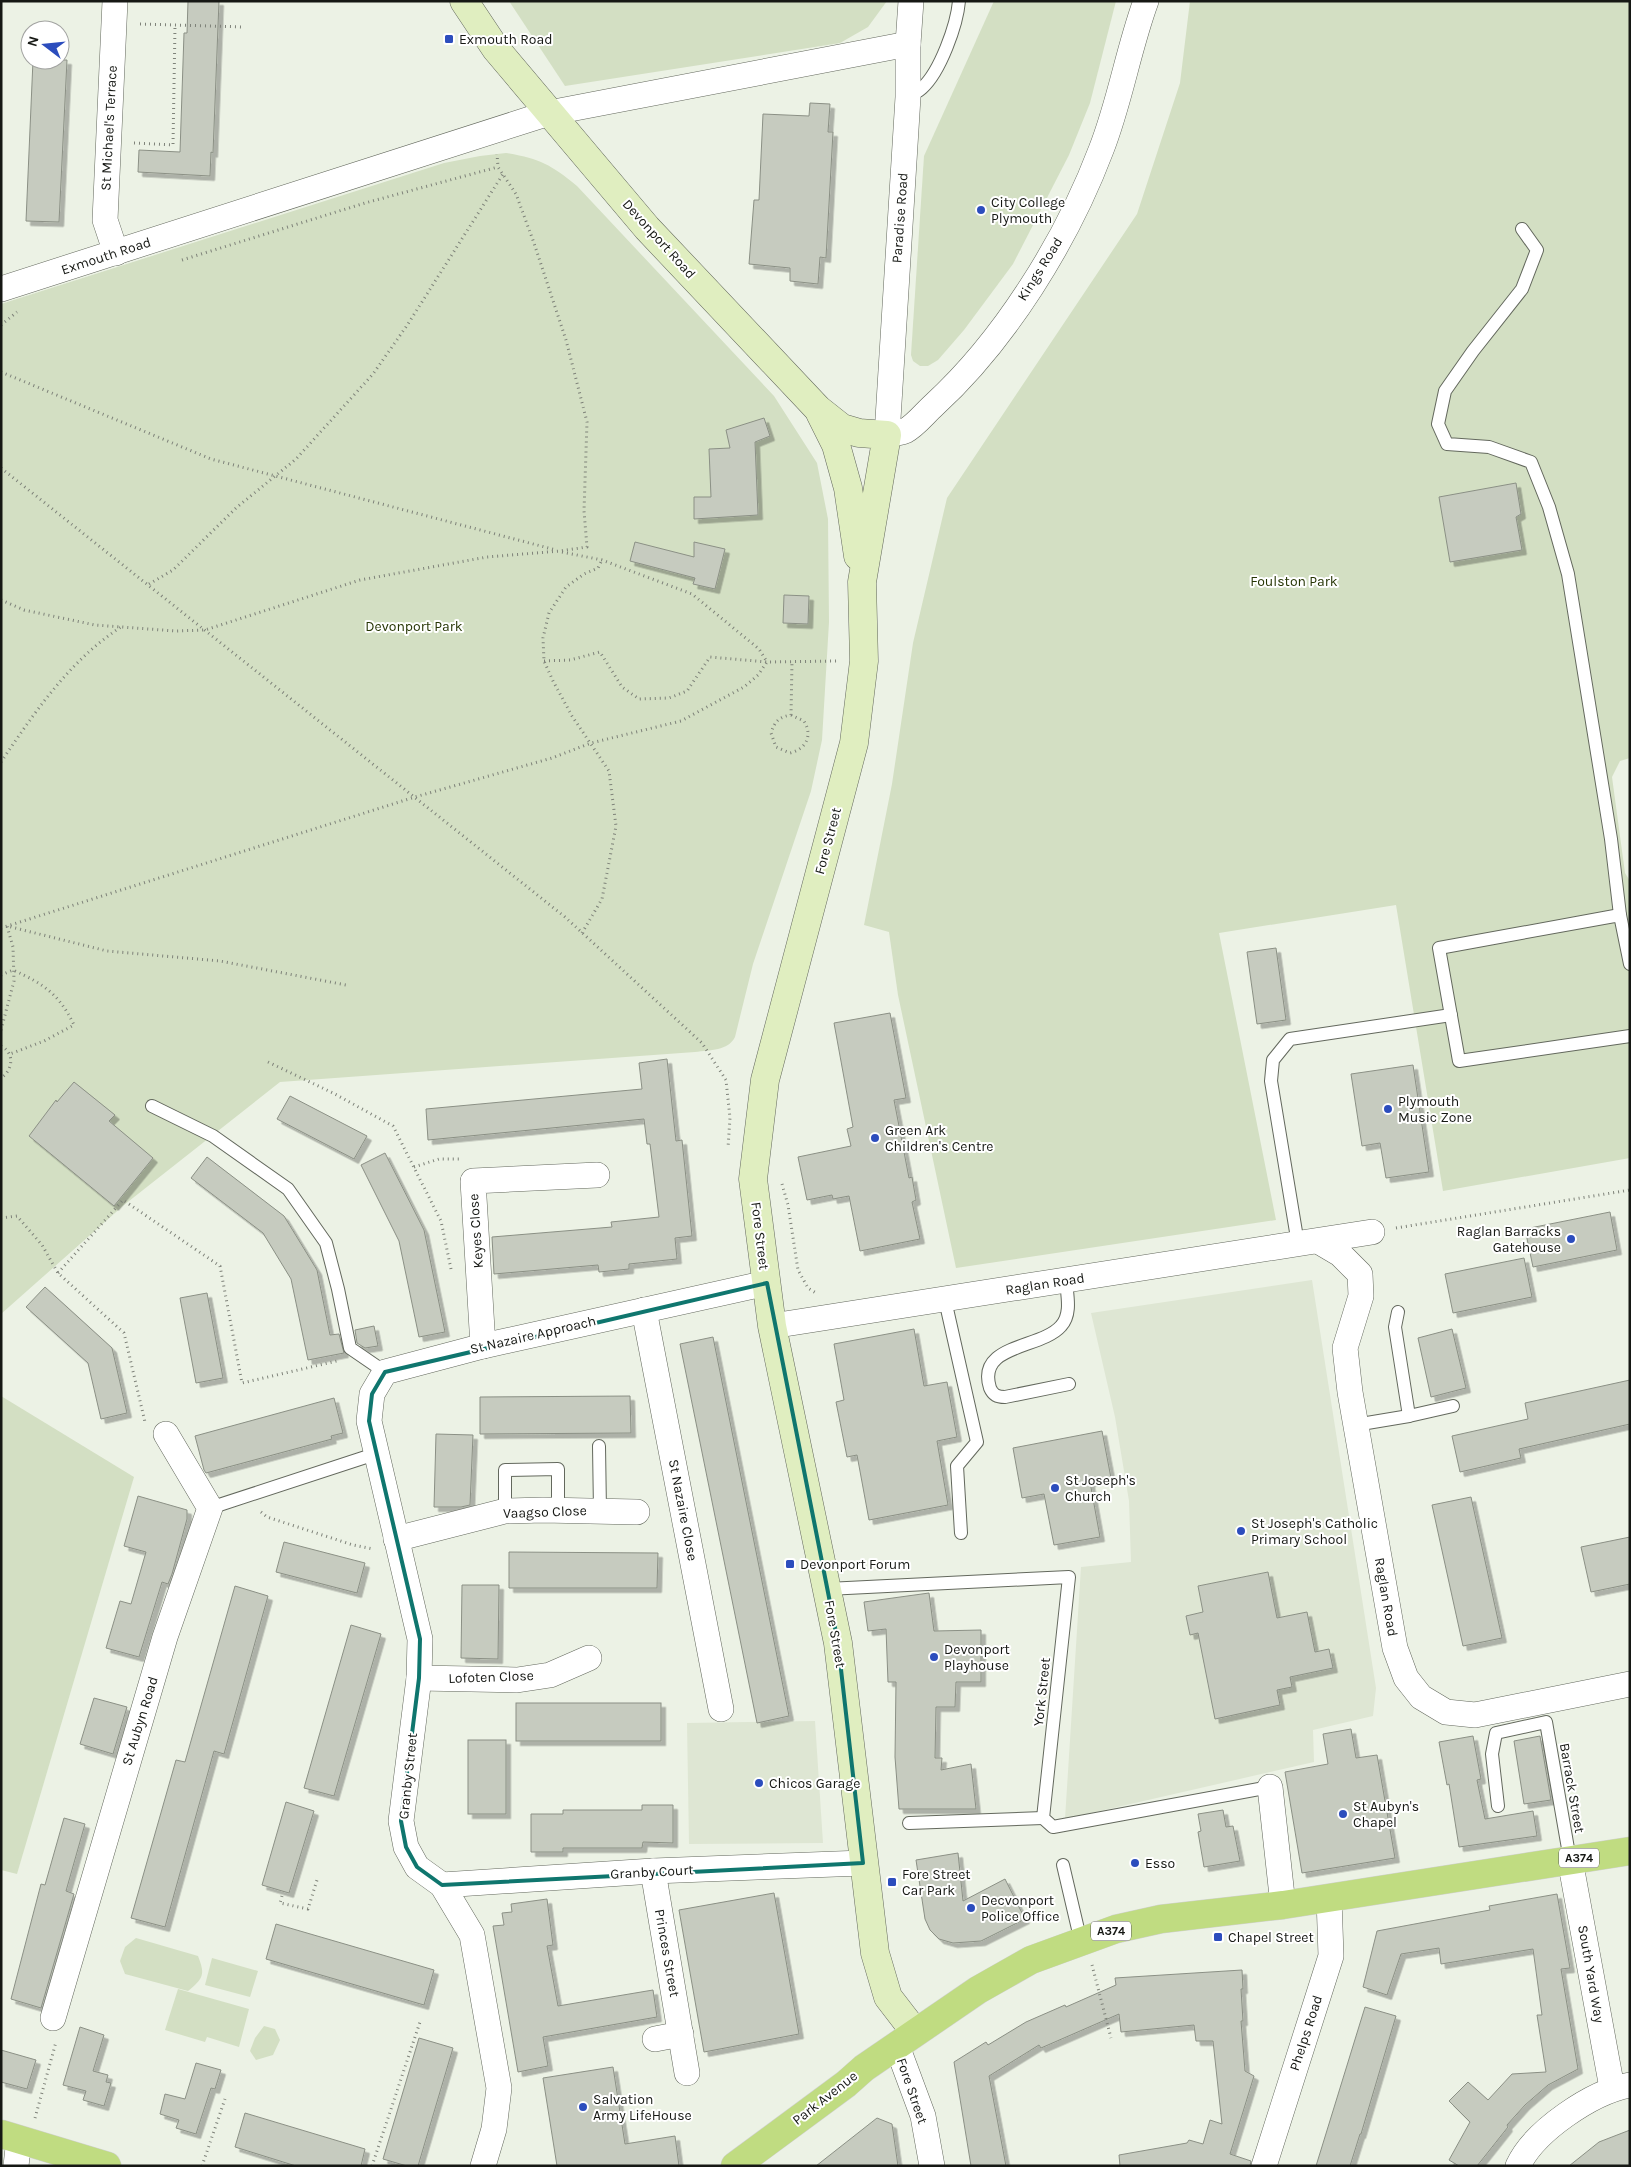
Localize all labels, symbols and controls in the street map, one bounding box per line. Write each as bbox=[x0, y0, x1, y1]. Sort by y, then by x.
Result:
north arrow bbox=[20, 20, 70, 70]
place label: Exmouth Road bbox=[459, 31, 553, 48]
marker: Exmouth Road bbox=[443, 33, 455, 45]
text: N bbox=[23, 34, 43, 49]
street label: St Michael's Terrace bbox=[97, 65, 121, 191]
street label: Paradise Road bbox=[888, 172, 912, 264]
place label: City College Plymouth bbox=[991, 194, 1065, 227]
street label: Devonport Road bbox=[619, 196, 699, 282]
marker: City College Plymouth bbox=[975, 204, 987, 216]
street label: Exmouth Road bbox=[59, 233, 153, 279]
street label: Kings Road bbox=[1014, 234, 1066, 304]
park label: Foulston Park bbox=[1250, 573, 1338, 590]
park label: Devonport Park bbox=[365, 618, 463, 635]
street label: Fore Street bbox=[811, 806, 845, 876]
place label: Plymouth Music Zone bbox=[1398, 1093, 1472, 1126]
marker: Plymouth Music Zone bbox=[1382, 1103, 1394, 1115]
place label: Green Ark Children's Centre bbox=[885, 1122, 993, 1155]
marker: Green Ark Children's Centre bbox=[869, 1132, 881, 1144]
street label: Keyes Close bbox=[465, 1193, 487, 1269]
street label: Fore Street bbox=[747, 1201, 773, 1271]
place label: Raglan Barracks Gatehouse bbox=[1457, 1223, 1561, 1256]
marker: Raglan Barracks Gatehouse bbox=[1565, 1233, 1577, 1245]
street label: Raglan Road bbox=[1004, 1269, 1086, 1299]
street label: St Nazaire Approach bbox=[468, 1312, 598, 1358]
street label: St Nazaire Close bbox=[665, 1458, 701, 1562]
place label: St Joseph's Church bbox=[1065, 1472, 1136, 1505]
marker: St Joseph's Church bbox=[1049, 1482, 1061, 1494]
street label: Vaagso Close bbox=[503, 1502, 587, 1522]
place label: St Joseph's Catholic Primary School bbox=[1251, 1515, 1378, 1548]
marker: St Joseph's Catholic Primary School bbox=[1235, 1525, 1247, 1537]
place label: Devonport Forum bbox=[800, 1556, 910, 1573]
street label: Raglan Road bbox=[1371, 1556, 1401, 1638]
marker: Devonport Forum bbox=[784, 1558, 796, 1570]
street label: Fore Street bbox=[821, 1599, 849, 1669]
place label: Devonport Playhouse bbox=[944, 1641, 1010, 1674]
marker: Devonport Playhouse bbox=[928, 1651, 940, 1663]
street label: York Street bbox=[1030, 1657, 1054, 1727]
street label: Lofoten Close bbox=[448, 1667, 534, 1687]
street label: St Aubyn Road bbox=[118, 1674, 162, 1768]
street label: Granby Street bbox=[395, 1732, 421, 1820]
street label: Barrack Street bbox=[1556, 1742, 1588, 1834]
place label: Chicos Garage bbox=[769, 1775, 860, 1792]
marker: Chicos Garage bbox=[753, 1777, 765, 1789]
place label: St Aubyn's Chapel bbox=[1353, 1798, 1419, 1831]
marker: St Aubyn's Chapel bbox=[1337, 1808, 1349, 1820]
road number: A374 bbox=[1559, 1849, 1599, 1868]
place label: Esso bbox=[1145, 1855, 1175, 1872]
marker: Esso bbox=[1129, 1857, 1141, 1869]
street label: Granby Court bbox=[610, 1861, 694, 1883]
place label: Fore Street Car Park bbox=[902, 1866, 971, 1899]
marker: Fore Street Car Park bbox=[886, 1876, 898, 1888]
place label: Decvonport Police Office bbox=[981, 1892, 1059, 1925]
marker: Decvonport Police Office bbox=[965, 1902, 977, 1914]
street label: Princes Street bbox=[651, 1908, 683, 1998]
road number: A374 bbox=[1091, 1922, 1131, 1940]
street label: South Yard Way bbox=[1574, 1924, 1608, 2025]
place label: Chapel Street bbox=[1228, 1929, 1314, 1946]
marker: Chapel Street bbox=[1212, 1931, 1224, 1943]
street label: Phelps Road bbox=[1286, 1993, 1326, 2073]
street label: Fore Street bbox=[893, 2056, 931, 2126]
street label: Park Avenue bbox=[789, 2067, 861, 2129]
place label: Salvation Army LifeHouse bbox=[593, 2091, 692, 2124]
marker: Salvation Army LifeHouse bbox=[577, 2101, 589, 2113]

